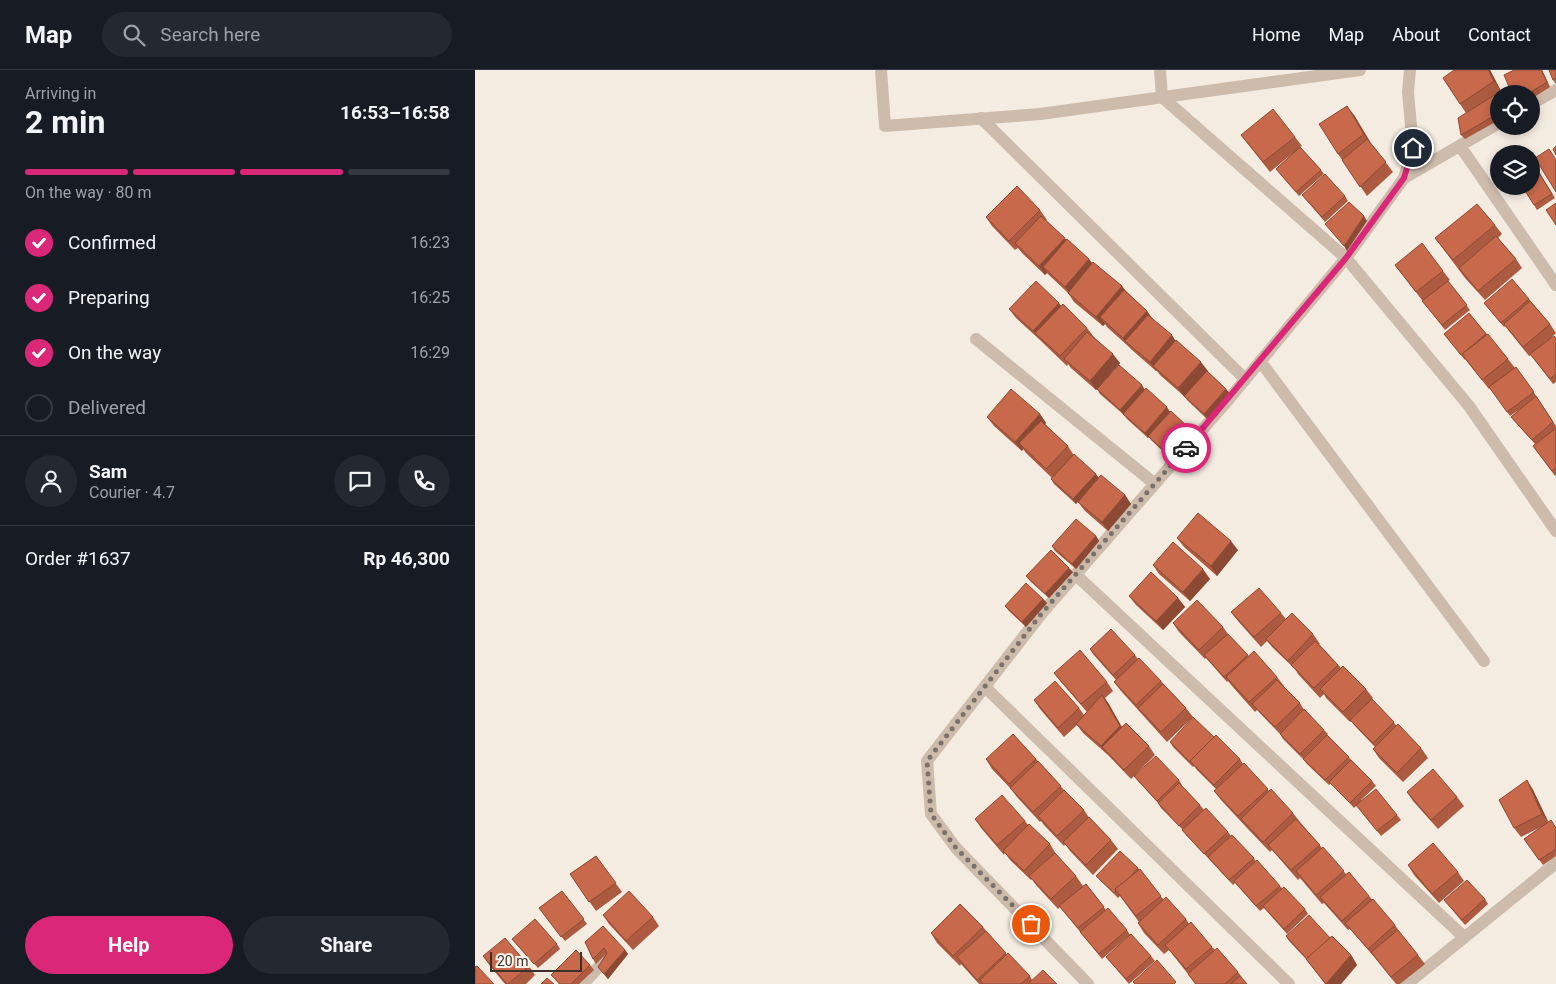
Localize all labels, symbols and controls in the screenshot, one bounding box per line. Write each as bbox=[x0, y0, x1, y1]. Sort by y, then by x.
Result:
search box bbox=[102, 12, 452, 57]
text: Map bbox=[25, 21, 72, 49]
icon: search bbox=[120, 21, 148, 49]
text: Search here bbox=[160, 23, 260, 46]
text: Home bbox=[1252, 24, 1301, 45]
text: Map bbox=[1329, 24, 1364, 45]
text: About bbox=[1392, 24, 1440, 45]
text: Contact bbox=[1468, 24, 1531, 45]
text: Arriving in bbox=[25, 84, 96, 103]
map controls bbox=[1490, 85, 1540, 195]
button: locate bbox=[1490, 85, 1540, 135]
text: 16:53–16:58 bbox=[340, 101, 450, 124]
text: 2 min bbox=[25, 103, 105, 141]
pin bbox=[1392, 127, 1434, 169]
icon: home bbox=[1399, 134, 1427, 162]
button: layers bbox=[1490, 145, 1540, 195]
text: On the way · 80 m bbox=[25, 183, 152, 202]
icon: check bbox=[25, 229, 53, 257]
text: Confirmed bbox=[68, 231, 156, 254]
text: 16:23 bbox=[410, 233, 450, 252]
icon: check bbox=[25, 284, 53, 312]
text: Preparing bbox=[68, 286, 150, 309]
text: 16:25 bbox=[410, 288, 450, 307]
icon: check bbox=[25, 339, 53, 367]
text: On the way bbox=[68, 341, 161, 364]
text: 16:29 bbox=[410, 343, 450, 362]
text: Delivered bbox=[68, 396, 146, 419]
courier bbox=[1161, 423, 1211, 473]
icon: car bbox=[1172, 434, 1200, 462]
button: person bbox=[25, 455, 77, 507]
button: chat bbox=[334, 455, 386, 507]
button: phone bbox=[398, 455, 450, 507]
text: Sam bbox=[89, 460, 127, 483]
text: Courier · 4.7 bbox=[89, 483, 175, 502]
text: Order #1637 bbox=[25, 547, 131, 570]
text: Rp 46,300 bbox=[363, 547, 450, 570]
pin bbox=[1010, 903, 1052, 945]
icon: bag bbox=[1017, 910, 1045, 938]
button: Help bbox=[25, 916, 233, 974]
button: Share bbox=[243, 916, 450, 974]
scale bar bbox=[490, 949, 583, 972]
text: 20 m bbox=[497, 953, 529, 969]

